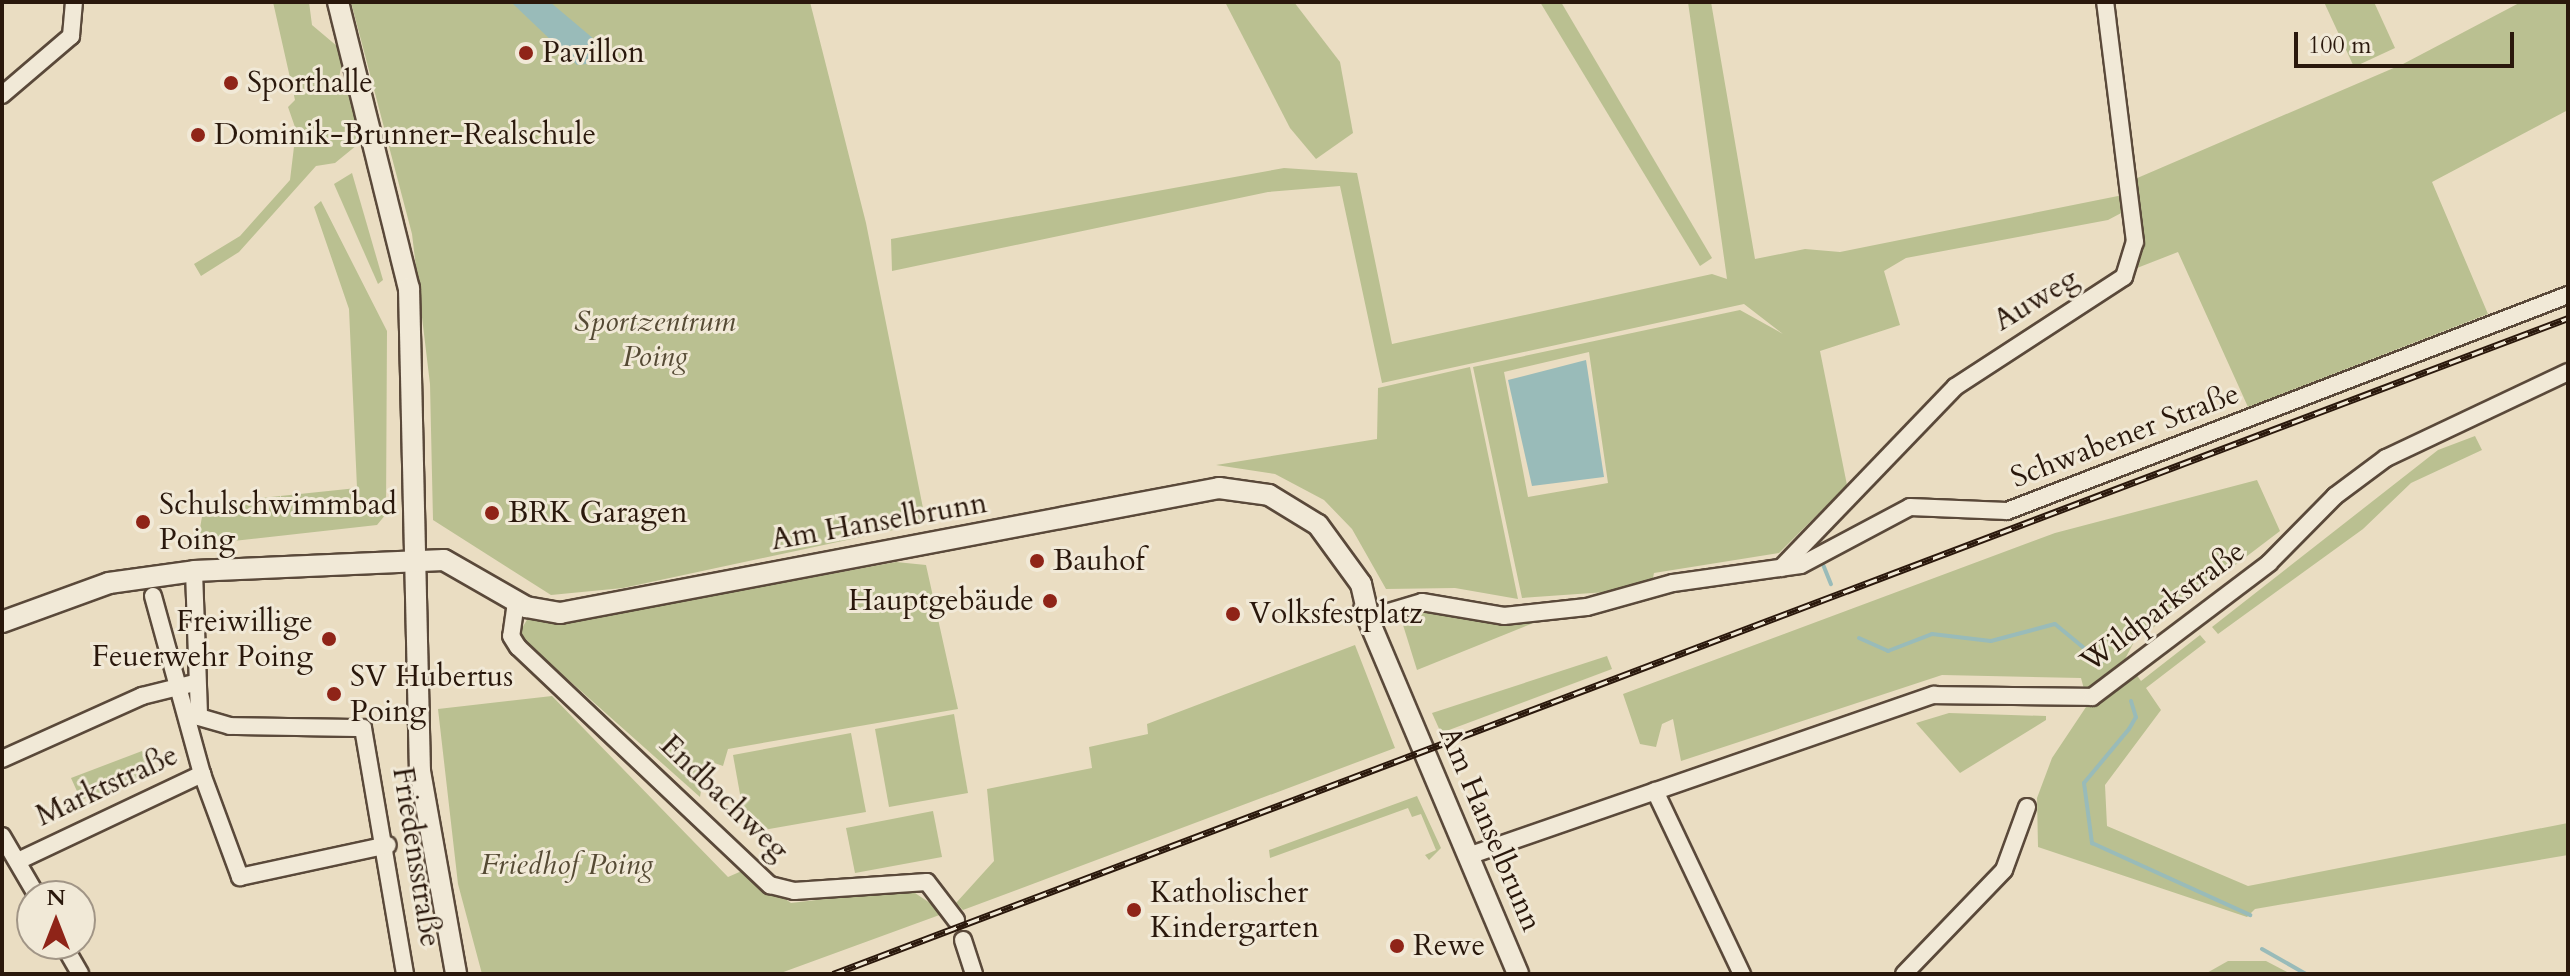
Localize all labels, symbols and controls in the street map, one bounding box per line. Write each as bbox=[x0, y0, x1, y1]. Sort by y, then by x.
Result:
scale bar bbox=[2298, 16, 2518, 66]
text: 100 m bbox=[2308, 29, 2372, 62]
place label: Pavillon bbox=[542, 35, 645, 71]
marker: Pavillon bbox=[517, 44, 535, 62]
place label: Sporthalle bbox=[247, 65, 373, 101]
marker: Sporthalle bbox=[222, 74, 240, 92]
place label: Dominik-Brunner-Realschule bbox=[214, 117, 596, 153]
marker: Dominik-Brunner-Realschule bbox=[189, 126, 207, 144]
street label: Auweg bbox=[1987, 261, 2085, 339]
park label: Sportzentrum Poing bbox=[574, 304, 736, 374]
street label: Schwabener Straße bbox=[2006, 376, 2244, 496]
street label: Am Hanselbrunn bbox=[768, 485, 990, 559]
place label: Schulschwimmbad Poing bbox=[159, 487, 397, 558]
place label: BRK Garagen bbox=[508, 495, 688, 531]
marker: BRK Garagen bbox=[483, 504, 501, 522]
marker: Schulschwimmbad Poing bbox=[134, 513, 152, 531]
street label: Wildparkstraße bbox=[2074, 534, 2252, 680]
place label: Bauhof bbox=[1053, 543, 1145, 579]
marker: Bauhof bbox=[1028, 552, 1046, 570]
place label: Hauptgebäude bbox=[848, 583, 1034, 619]
marker: Hauptgebäude bbox=[1041, 592, 1059, 610]
place label: Volksfestplatz bbox=[1249, 596, 1423, 632]
place label: Freiwillige Feuerwehr Poing bbox=[92, 604, 313, 674]
marker: Volksfestplatz bbox=[1224, 605, 1242, 623]
marker: Freiwillige Feuerwehr Poing bbox=[320, 630, 338, 648]
place label: SV Hubertus Poing bbox=[350, 659, 513, 730]
marker: SV Hubertus Poing bbox=[325, 685, 343, 703]
street label: Am Hanselbrunn bbox=[1431, 721, 1549, 937]
street label: Endbachweg bbox=[652, 728, 796, 868]
street label: Marktstraße bbox=[30, 737, 184, 835]
street label: Friedensstraße bbox=[384, 764, 448, 950]
park label: Friedhof Poing bbox=[481, 847, 653, 883]
place label: Katholischer Kindergarten bbox=[1150, 875, 1319, 946]
north arrow bbox=[16, 880, 96, 960]
text: N bbox=[46, 883, 66, 913]
marker: Katholischer Kindergarten bbox=[1125, 901, 1143, 919]
place label: Rewe bbox=[1413, 928, 1485, 964]
marker: Rewe bbox=[1388, 937, 1406, 955]

